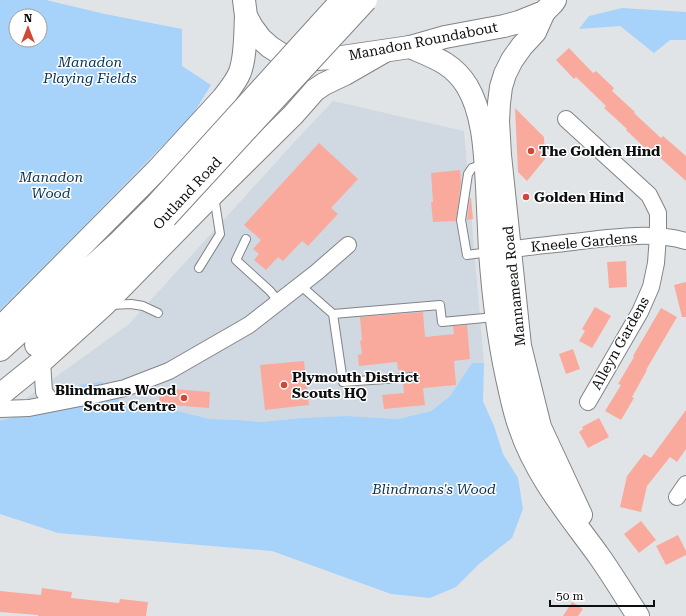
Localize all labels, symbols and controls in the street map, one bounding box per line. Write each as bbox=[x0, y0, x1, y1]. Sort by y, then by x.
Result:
north arrow bbox=[8, 8, 48, 48]
text: N bbox=[24, 12, 33, 25]
street label: Manadon Roundabout bbox=[347, 19, 499, 63]
park label: Manadon Playing Fields bbox=[42, 54, 137, 86]
place label: The Golden Hind bbox=[539, 143, 661, 159]
marker: The Golden Hind bbox=[526, 146, 536, 156]
street label: Outland Road bbox=[149, 154, 225, 232]
park label: Manadon Wood bbox=[18, 169, 83, 201]
place label: Golden Hind bbox=[534, 189, 625, 205]
marker: Golden Hind bbox=[521, 192, 531, 202]
street label: Mannamead Road bbox=[500, 225, 528, 347]
street label: Kneele Gardens bbox=[530, 229, 638, 255]
street label: Alleyn Gardens bbox=[588, 293, 652, 392]
place label: Plymouth District Scouts HQ bbox=[292, 369, 419, 401]
marker: Plymouth District Scouts HQ bbox=[279, 380, 289, 390]
place label: Blindmans Wood Scout Centre bbox=[55, 382, 177, 414]
marker: Blindmans Wood Scout Centre bbox=[179, 393, 189, 403]
park label: Blindmans's Wood bbox=[371, 481, 496, 497]
scale bar bbox=[550, 582, 654, 608]
text: 50 m bbox=[556, 589, 583, 603]

